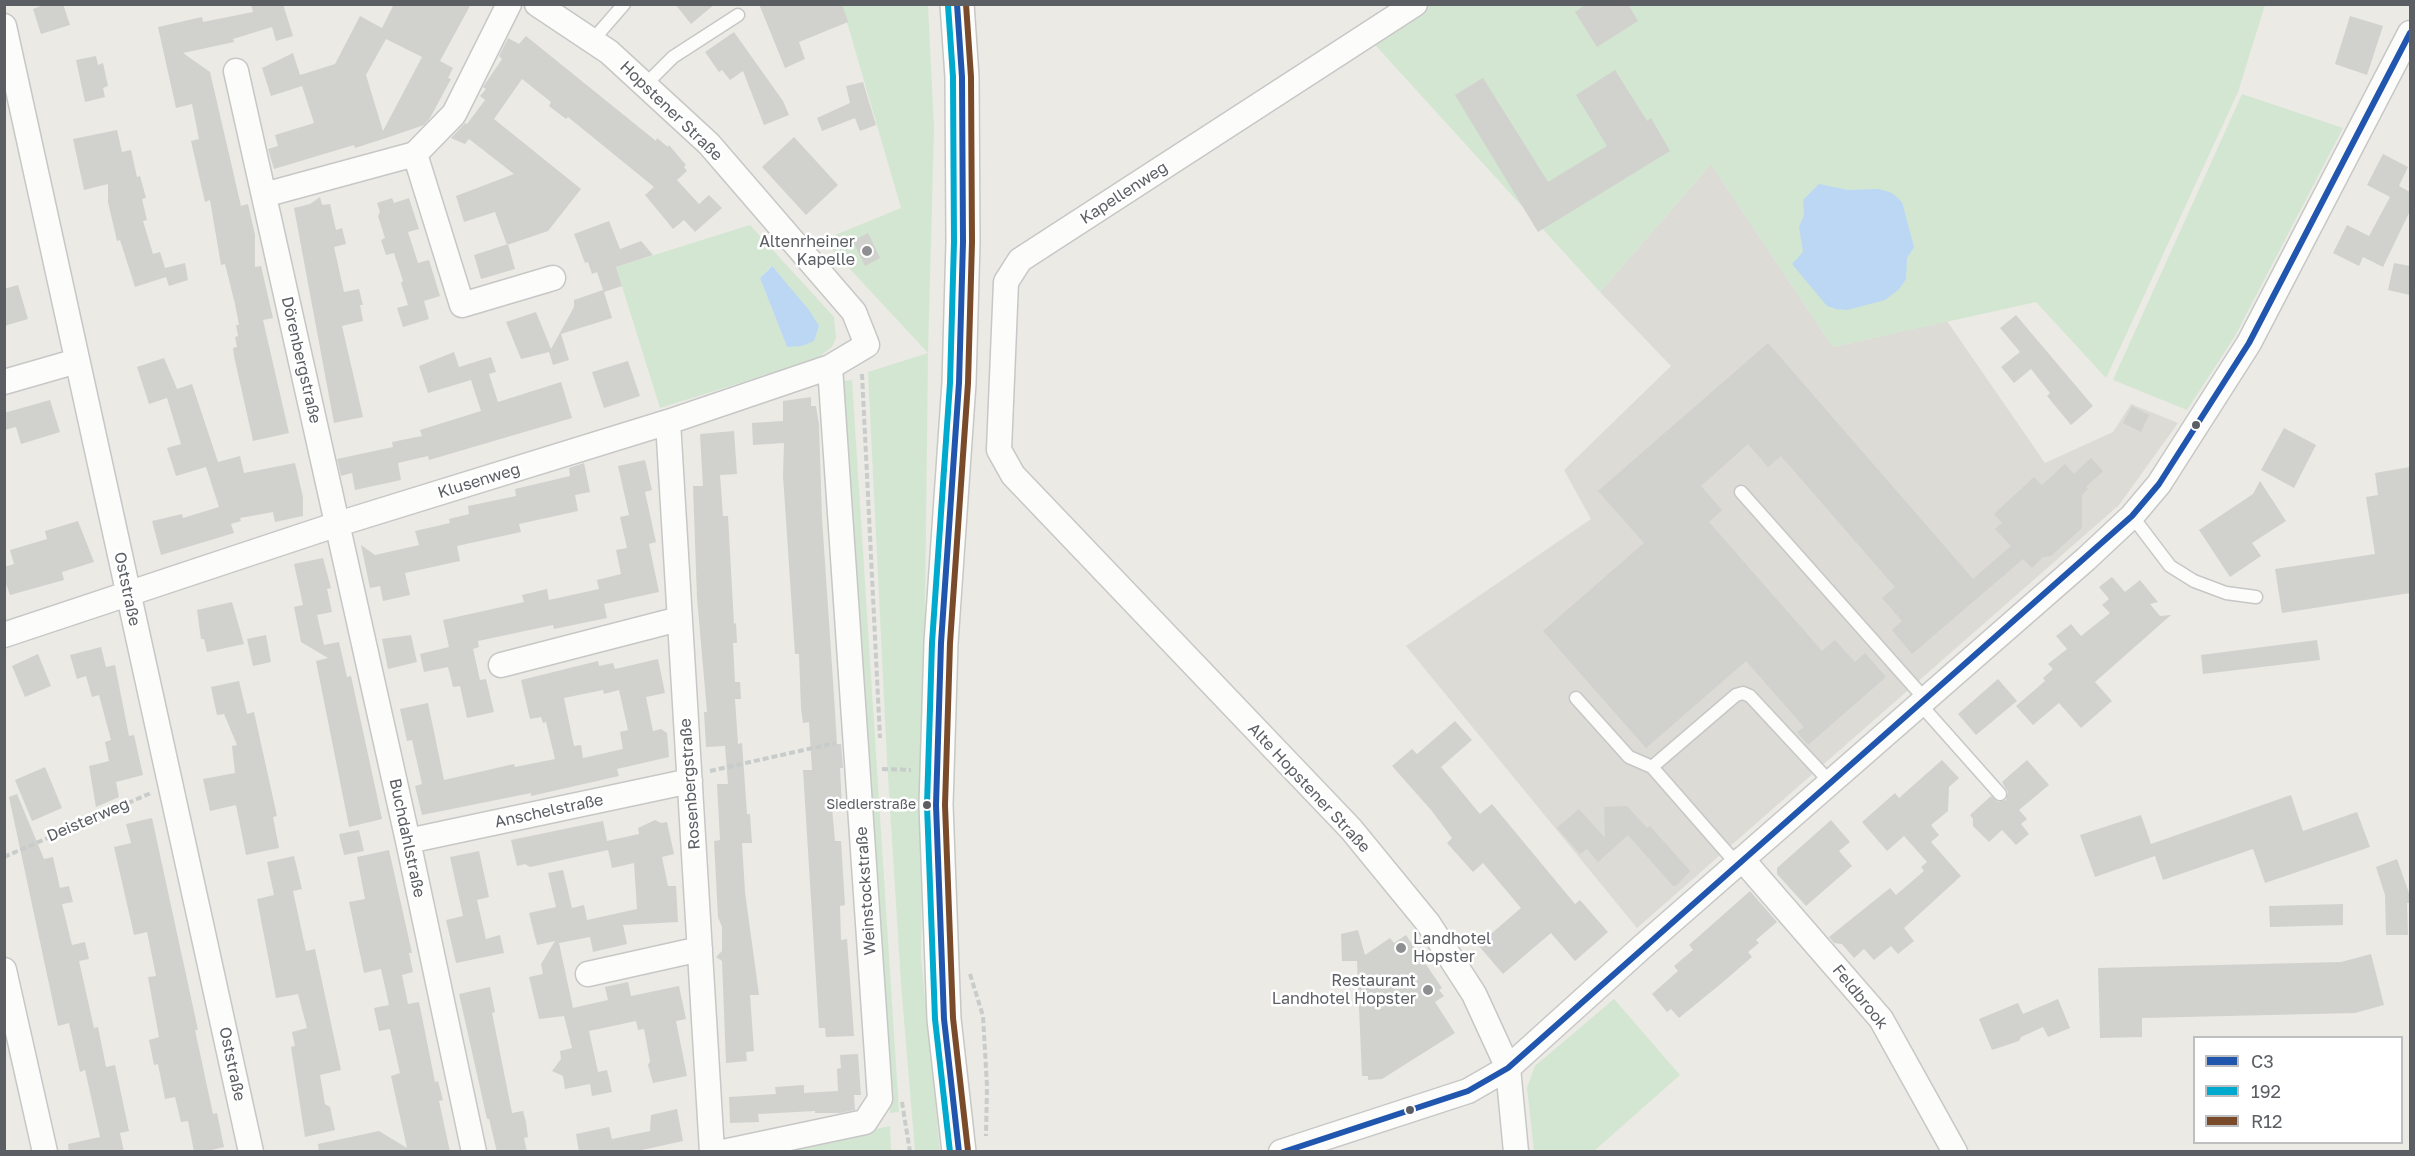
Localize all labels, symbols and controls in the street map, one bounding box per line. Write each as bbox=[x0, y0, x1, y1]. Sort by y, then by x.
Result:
street label: Hopstener Straße bbox=[616, 57, 726, 165]
street label: Kapellenweg bbox=[1077, 158, 1171, 228]
place label: Altenrheiner Kapelle bbox=[759, 232, 855, 270]
marker: Altenrheiner Kapelle bbox=[860, 244, 874, 258]
street label: Dörenbergstraße bbox=[277, 295, 325, 425]
unlabelled marker bbox=[2190, 419, 2202, 431]
street label: Klusenweg bbox=[436, 459, 522, 503]
street label: Oststraße bbox=[110, 550, 144, 628]
street label: Rosenbergstraße bbox=[676, 718, 704, 850]
street label: Alte Hopstener Straße bbox=[1244, 719, 1374, 857]
street label: Buchdahlstraße bbox=[385, 777, 429, 899]
street label: Anschelstraße bbox=[493, 790, 605, 832]
street label: Deisterweg bbox=[44, 794, 132, 846]
place label: Siedlerstraße bbox=[826, 797, 916, 813]
marker: Siedlerstraße bbox=[921, 799, 933, 811]
street label: Weinstockstraße bbox=[852, 826, 880, 956]
place label: Landhotel Hopster bbox=[1413, 929, 1491, 967]
marker: Landhotel Hopster bbox=[1394, 941, 1408, 955]
street label: Feldbrook bbox=[1828, 961, 1892, 1033]
place label: Restaurant Landhotel Hopster bbox=[1272, 971, 1416, 1009]
marker: Restaurant Landhotel Hopster bbox=[1421, 983, 1435, 997]
street label: Oststraße bbox=[215, 1025, 249, 1103]
legend bbox=[2193, 1036, 2403, 1144]
text: C3 bbox=[2251, 1050, 2274, 1072]
text: 192 bbox=[2251, 1080, 2281, 1102]
unlabelled marker bbox=[1404, 1104, 1416, 1116]
text: R12 bbox=[2251, 1110, 2282, 1132]

